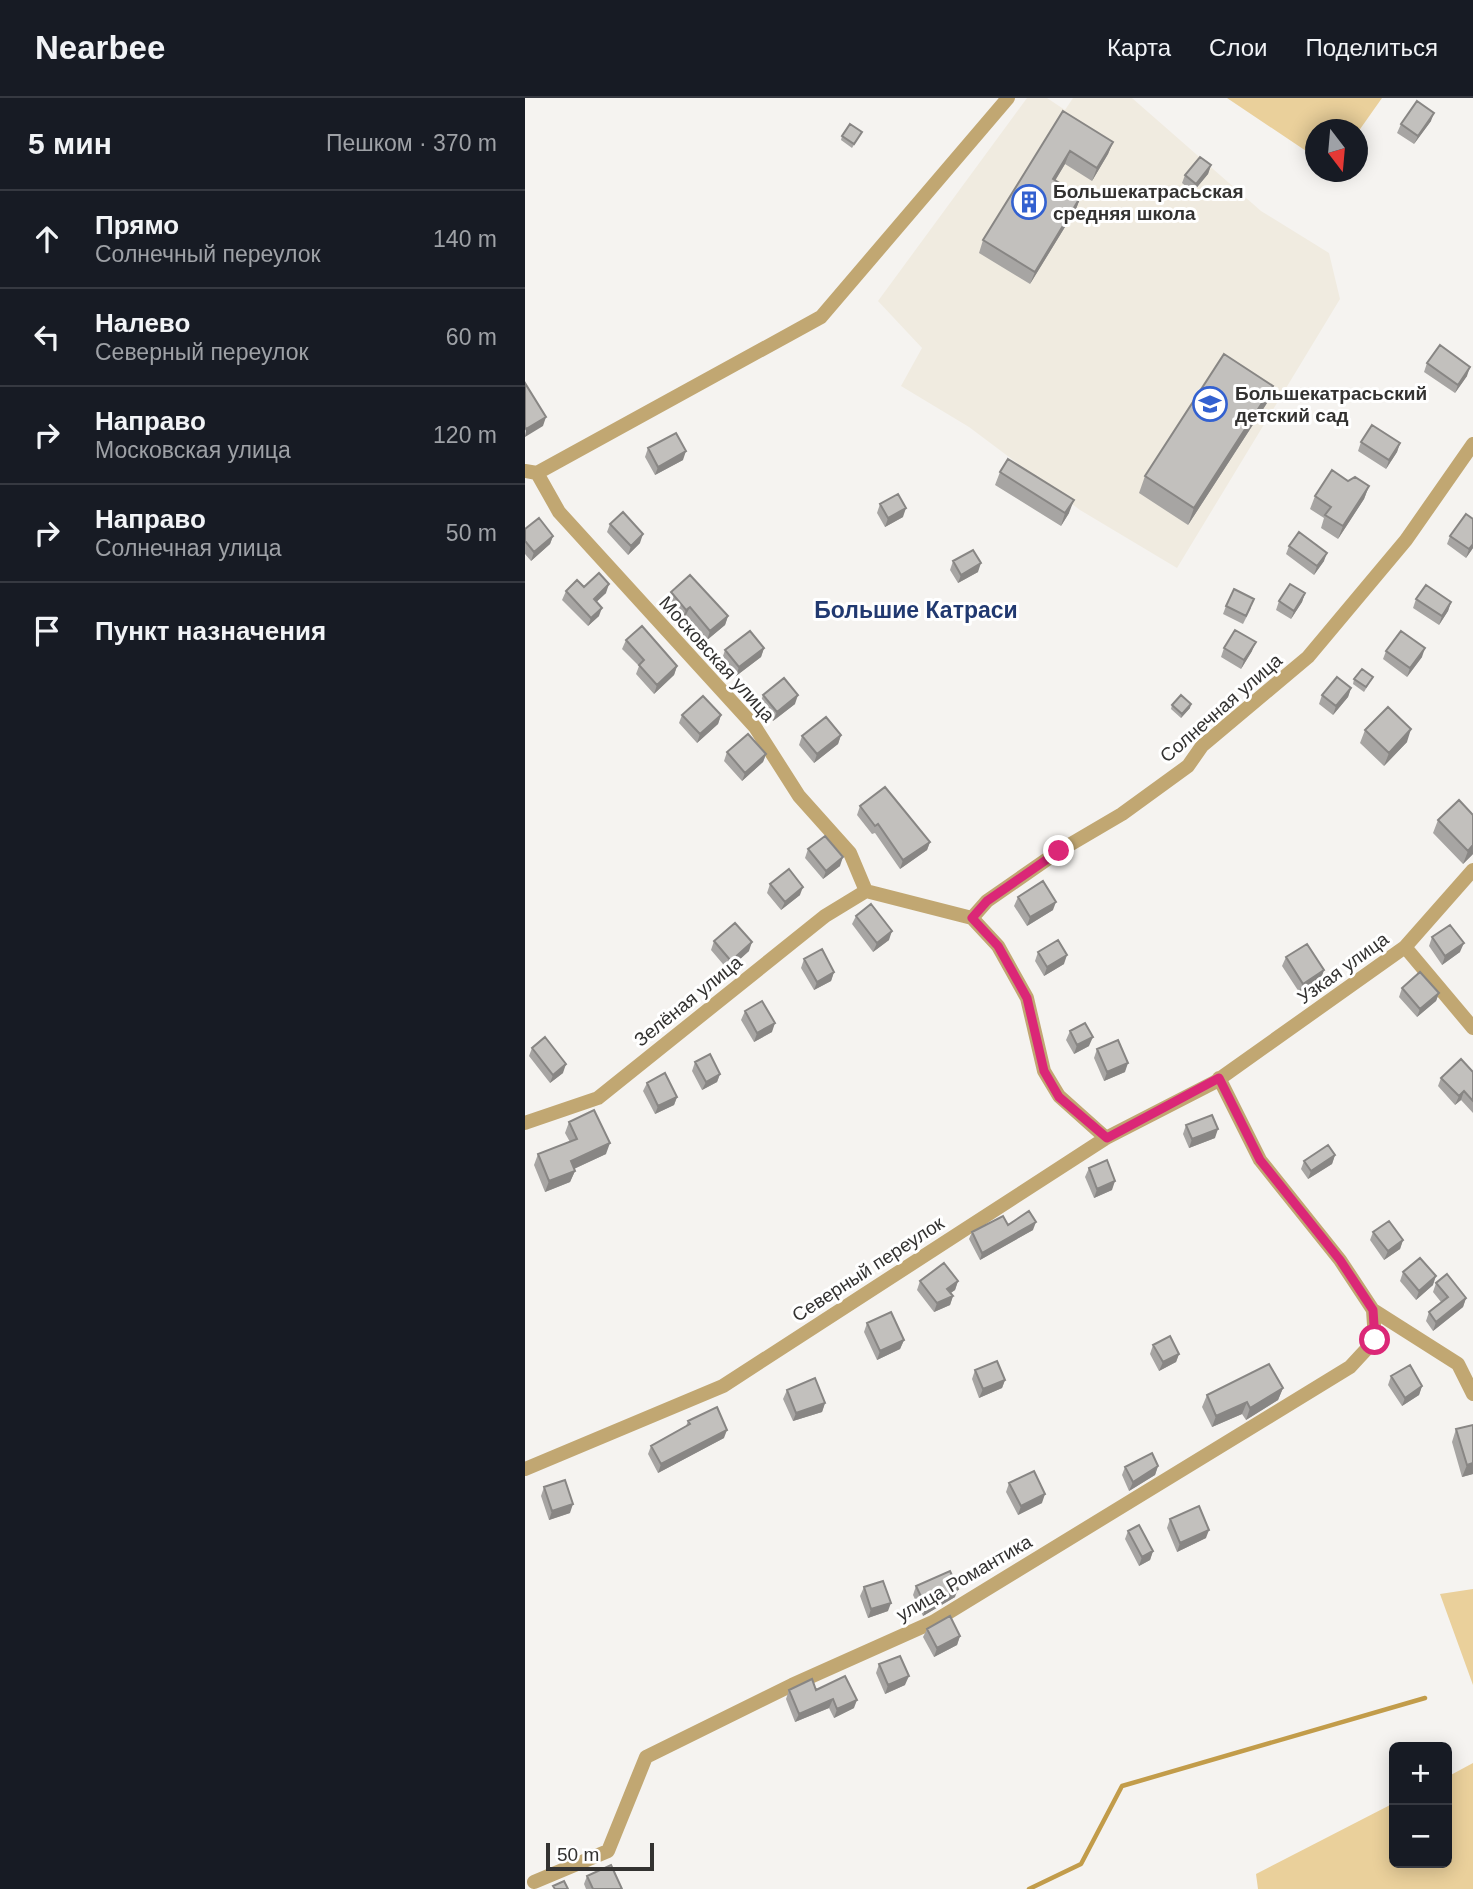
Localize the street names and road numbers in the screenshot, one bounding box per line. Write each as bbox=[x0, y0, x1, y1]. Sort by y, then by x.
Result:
street label: Московская улица bbox=[655, 592, 779, 726]
street label: Солнечная улица bbox=[1156, 649, 1286, 766]
street label: Узкая улица bbox=[1294, 928, 1393, 1008]
street label: Зелёная улица bbox=[630, 951, 746, 1051]
street label: Северный переулок bbox=[788, 1212, 948, 1326]
street label: улица Романтика bbox=[893, 1531, 1036, 1625]

